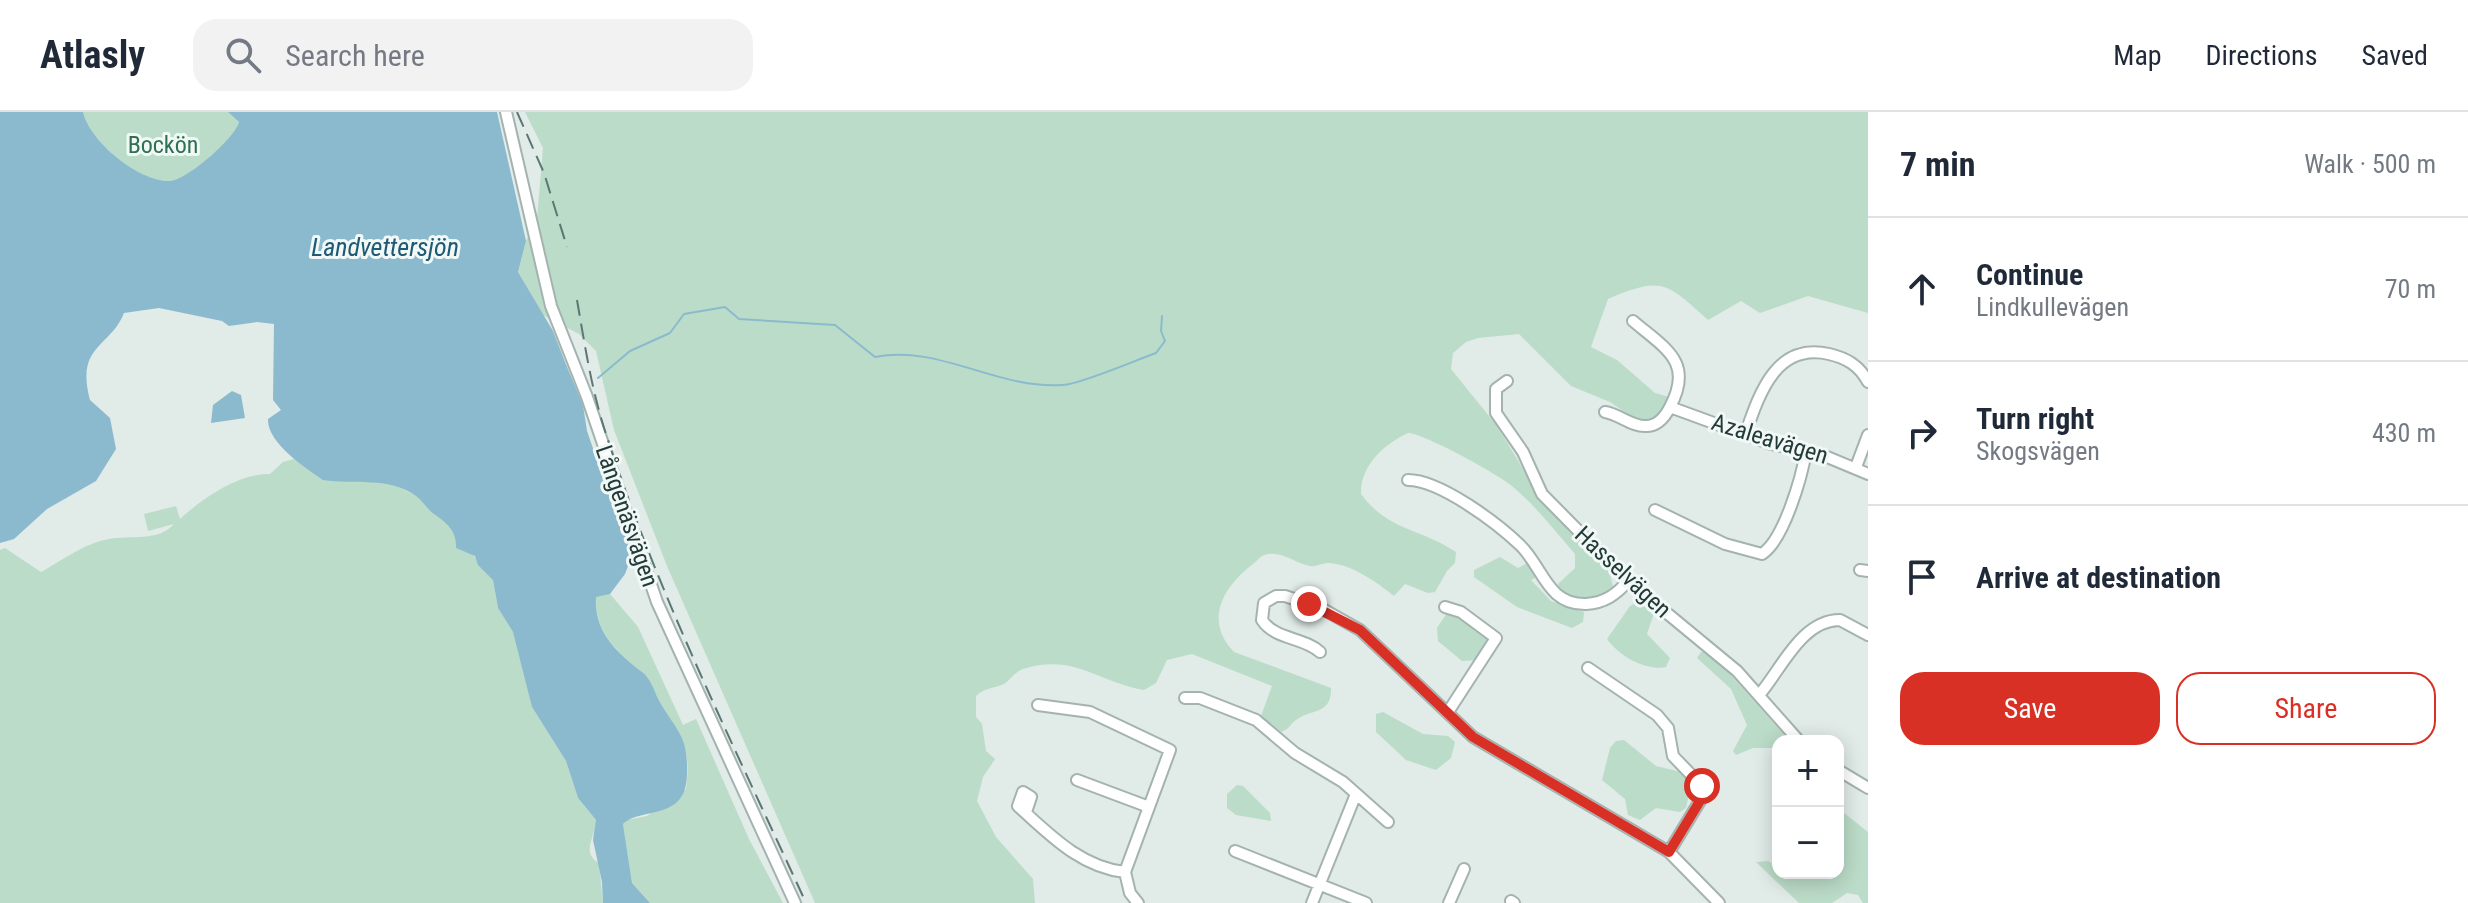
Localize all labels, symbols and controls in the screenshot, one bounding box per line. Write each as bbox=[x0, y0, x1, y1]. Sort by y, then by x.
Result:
search box bbox=[193, 19, 753, 91]
text: Atlasly bbox=[40, 33, 145, 77]
icon: search bbox=[221, 33, 265, 77]
text: Search here bbox=[285, 38, 425, 73]
text: Map bbox=[2113, 39, 2162, 72]
text: Directions bbox=[2206, 39, 2317, 72]
text: Saved bbox=[2361, 39, 2428, 72]
park label: Bockön bbox=[128, 131, 198, 159]
text: 7 min bbox=[1900, 144, 1976, 184]
text: Walk · 500 m bbox=[2304, 149, 2436, 179]
water label: Landvettersjön bbox=[311, 232, 459, 262]
text: Continue bbox=[1976, 257, 2083, 292]
icon: ahead bbox=[1900, 267, 1944, 311]
text: 70 m bbox=[2385, 274, 2436, 304]
text: Lindkullevägen bbox=[1976, 292, 2129, 322]
text: Turn right bbox=[1976, 401, 2094, 436]
street label: Azaleavägen bbox=[1708, 408, 1832, 470]
icon: right bbox=[1900, 411, 1944, 455]
text: 430 m bbox=[2372, 418, 2436, 448]
text: Skogsvägen bbox=[1976, 436, 2100, 466]
street label: Långenäsvägen bbox=[590, 441, 664, 591]
street label: Hasselvägen bbox=[1569, 520, 1677, 624]
icon: arrive bbox=[1900, 555, 1944, 599]
text: Arrive at destination bbox=[1976, 560, 2221, 595]
route end bbox=[1291, 586, 1327, 622]
button: Save bbox=[1900, 672, 2160, 745]
button: Share bbox=[2176, 672, 2436, 745]
map controls bbox=[1772, 735, 1844, 879]
button: + bbox=[1772, 735, 1844, 807]
route start bbox=[1684, 768, 1720, 804]
button: − bbox=[1772, 807, 1844, 879]

